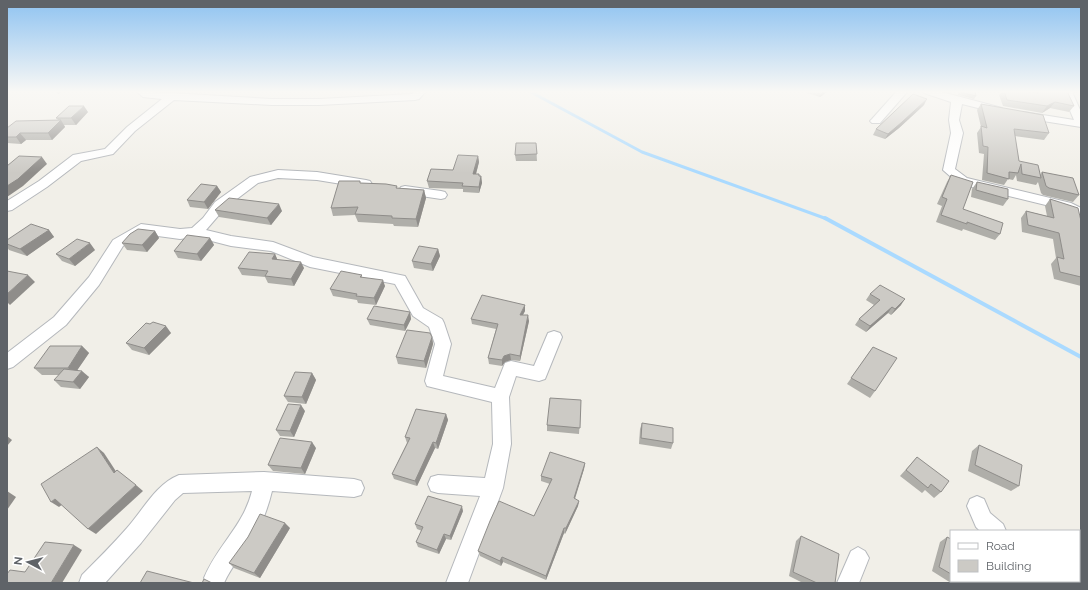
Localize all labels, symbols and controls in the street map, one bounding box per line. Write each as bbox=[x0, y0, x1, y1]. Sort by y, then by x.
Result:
legend bbox=[950, 530, 1080, 582]
text: Road bbox=[986, 539, 1015, 553]
north arrow bbox=[8, 542, 48, 582]
text: N bbox=[12, 556, 26, 566]
text: Building bbox=[986, 559, 1032, 573]

